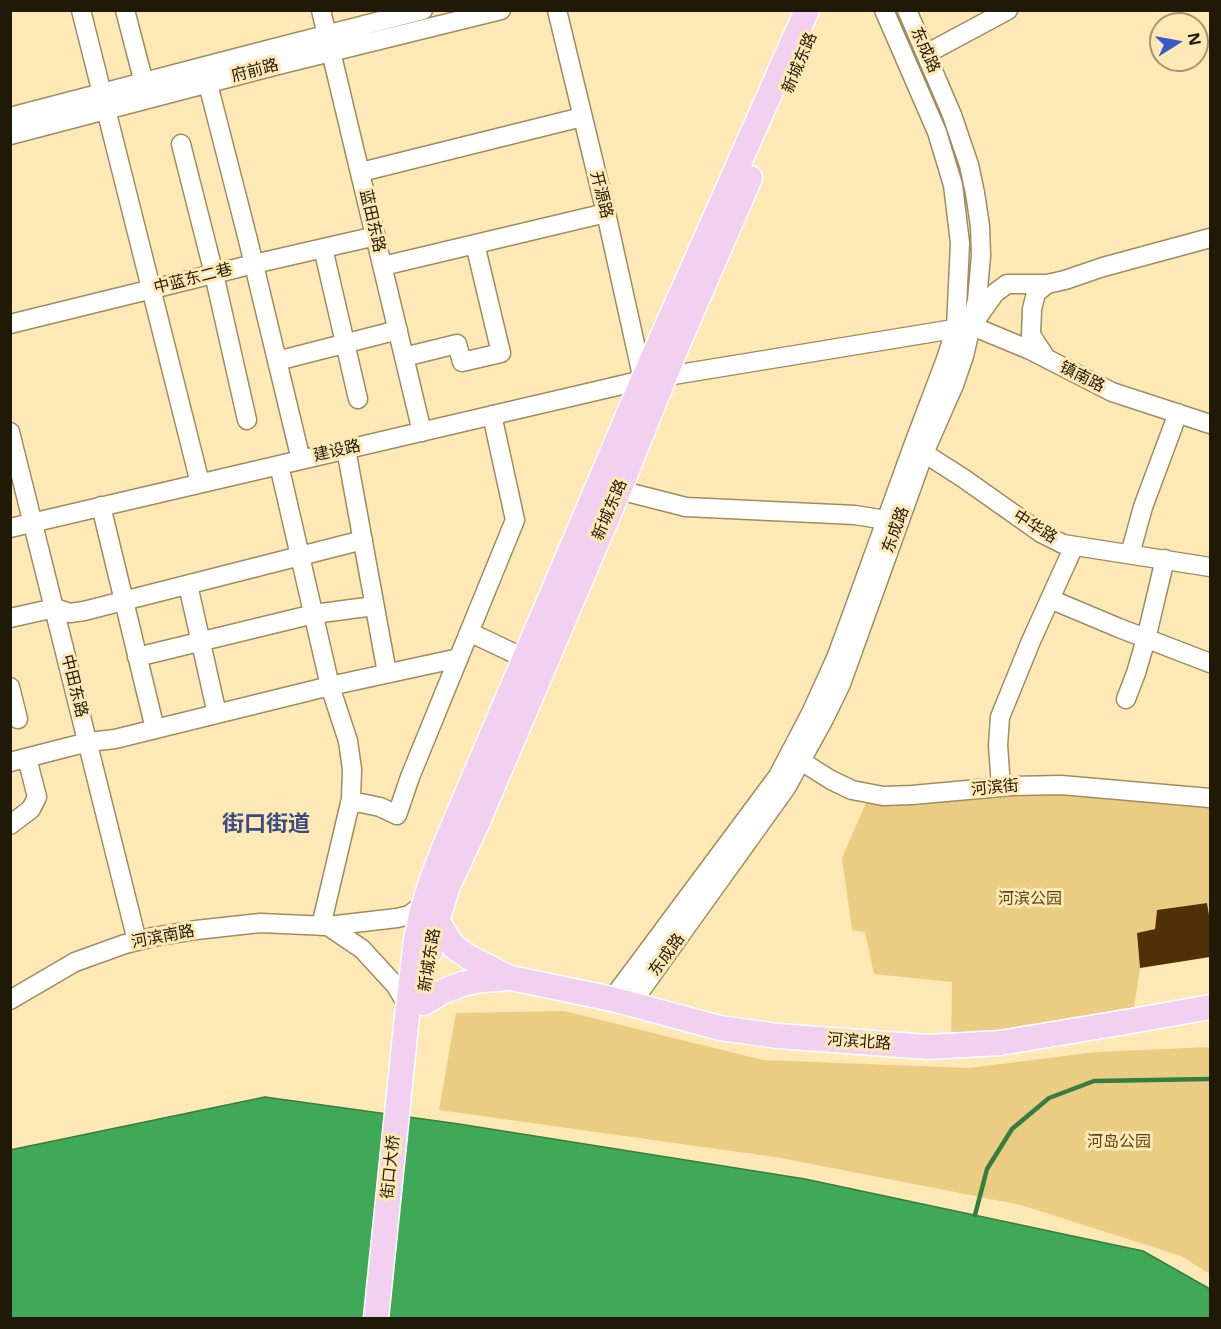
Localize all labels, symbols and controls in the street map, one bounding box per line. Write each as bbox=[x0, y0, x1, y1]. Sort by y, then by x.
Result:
north arrow bbox=[1149, 12, 1209, 72]
street label: 东成路 bbox=[906, 24, 944, 76]
street label: 新城东路 bbox=[779, 30, 821, 96]
text: N bbox=[1183, 30, 1207, 47]
street label: 府前路 bbox=[229, 56, 281, 86]
street label: 开源路 bbox=[586, 169, 616, 221]
street label: 蓝田东路 bbox=[355, 188, 389, 254]
street label: 中蓝东二巷 bbox=[152, 260, 234, 298]
street label: 镇南路 bbox=[1056, 358, 1108, 396]
street label: 建设路 bbox=[311, 436, 363, 466]
street label: 新城东路 bbox=[589, 477, 631, 543]
street label: 东成路 bbox=[879, 504, 913, 556]
street label: 中华路 bbox=[1010, 506, 1060, 548]
street label: 中田东路 bbox=[57, 653, 91, 719]
street label: 河滨街 bbox=[970, 776, 1020, 800]
district label: 街口街道 bbox=[222, 812, 310, 838]
park label: 河滨公园 bbox=[998, 889, 1062, 909]
street label: 河滨南路 bbox=[130, 921, 196, 953]
street label: 新城东路 bbox=[416, 927, 444, 993]
street label: 东成路 bbox=[645, 930, 689, 980]
street label: 河滨北路 bbox=[826, 1030, 892, 1054]
park label: 河岛公园 bbox=[1087, 1132, 1151, 1152]
street label: 街口大桥 bbox=[378, 1134, 404, 1200]

